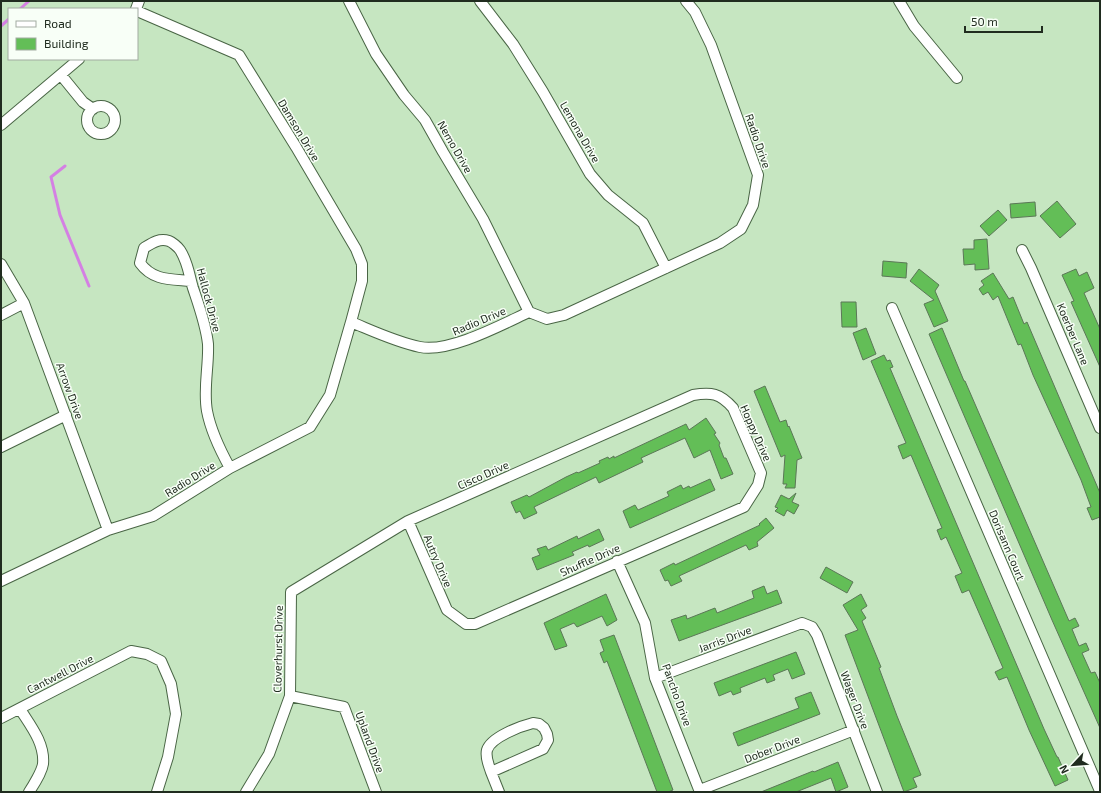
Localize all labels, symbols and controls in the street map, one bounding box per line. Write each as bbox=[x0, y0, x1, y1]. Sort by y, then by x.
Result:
legend bbox=[8, 8, 138, 60]
scale bar bbox=[965, 8, 1042, 34]
text: 50 m bbox=[971, 14, 998, 28]
text: Road bbox=[44, 16, 72, 30]
text: Building bbox=[44, 36, 89, 50]
street label: Damson Drive bbox=[276, 96, 323, 163]
street label: Lemona Drive bbox=[558, 99, 603, 165]
street label: Radio Drive bbox=[743, 112, 774, 170]
street label: Nemo Drive bbox=[435, 118, 476, 175]
street label: Hallock Drive bbox=[195, 267, 224, 333]
street label: Koerber Lane bbox=[1055, 301, 1092, 367]
street label: Radio Drive bbox=[450, 303, 508, 338]
street label: Arrow Drive bbox=[54, 361, 87, 421]
street label: Hoppy Drive bbox=[738, 403, 775, 463]
street label: Cisco Drive bbox=[455, 457, 511, 492]
street label: Radio Drive bbox=[162, 458, 217, 499]
street label: Dorisann Court bbox=[987, 508, 1028, 582]
street label: Autry Drive bbox=[422, 533, 455, 589]
street label: Shuffle Drive bbox=[558, 540, 622, 579]
street label: Cloverhurst Drive bbox=[270, 605, 285, 693]
street label: Jarris Drive bbox=[697, 622, 753, 655]
street label: Cantwell Drive bbox=[24, 651, 95, 696]
street label: Pancho Drive bbox=[660, 662, 695, 728]
street label: Wager Drive bbox=[838, 669, 873, 731]
street label: Upland Drive bbox=[353, 709, 388, 774]
street label: Dober Drive bbox=[742, 732, 802, 765]
north arrow bbox=[1053, 745, 1093, 785]
text: N bbox=[1056, 763, 1071, 776]

